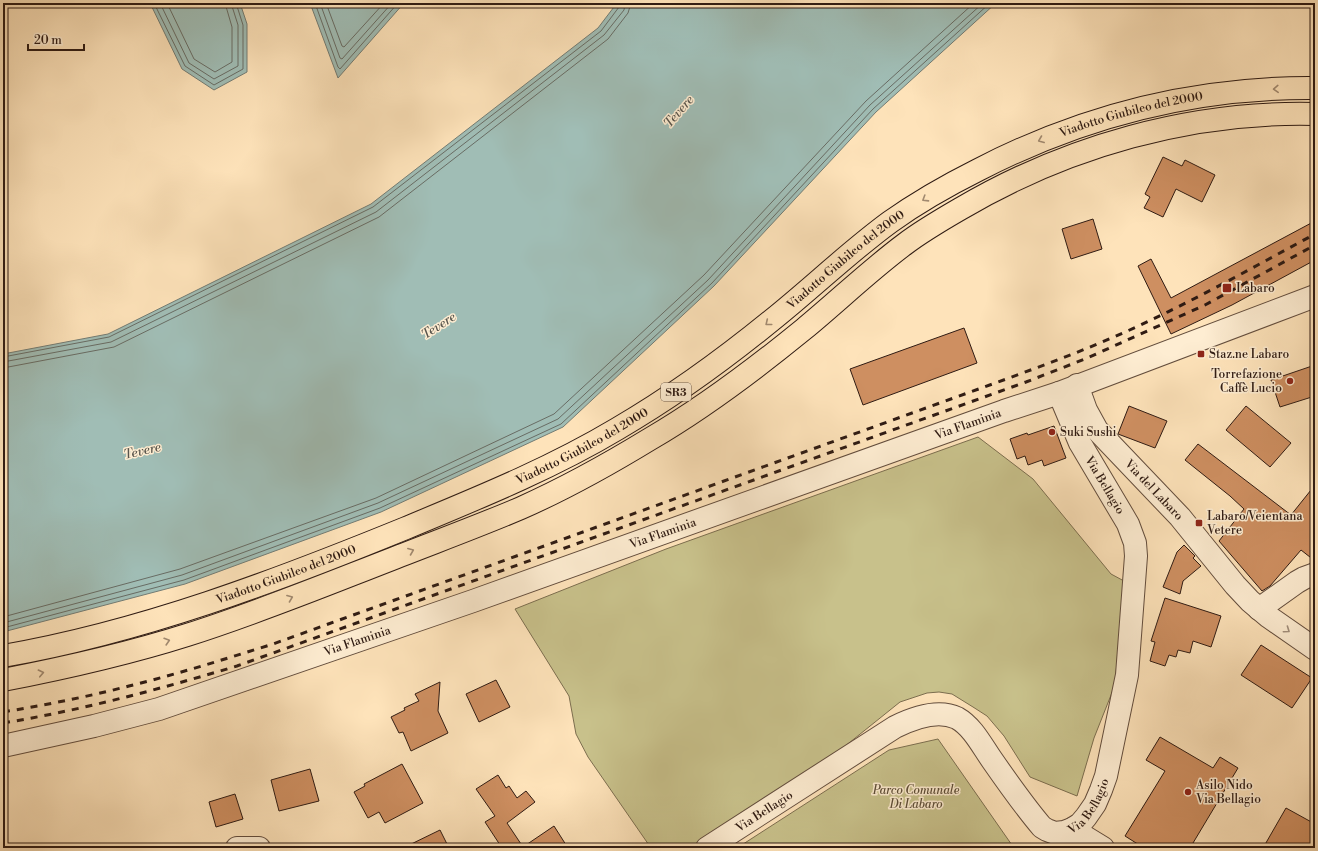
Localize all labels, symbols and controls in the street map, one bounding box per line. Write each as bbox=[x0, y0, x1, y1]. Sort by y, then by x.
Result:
scale bar bbox=[28, 26, 84, 52]
text: 20 m bbox=[34, 33, 62, 48]
one-way arrow bbox=[1273, 85, 1279, 93]
street label: Viadotto Giubileo del 2000 bbox=[1056, 89, 1204, 141]
water label: Tevere bbox=[660, 92, 697, 131]
one-way arrow bbox=[1037, 135, 1045, 143]
one-way arrow bbox=[922, 195, 929, 202]
street label: Viadotto Giubileo del 2000 bbox=[783, 207, 908, 313]
place label: Labaro bbox=[1236, 281, 1275, 296]
marker: Labaro bbox=[1221, 282, 1233, 294]
water label: Tevere bbox=[418, 309, 459, 343]
one-way arrow bbox=[766, 319, 773, 326]
place label: Staz.ne Labaro bbox=[1209, 347, 1290, 362]
marker: Staz.ne Labaro bbox=[1196, 349, 1206, 359]
place label: Torrefazione Caffè Lucio bbox=[1211, 367, 1282, 396]
marker: Torrefazione Caffè Lucio bbox=[1285, 376, 1295, 386]
road number: SR3 bbox=[661, 383, 691, 401]
street label: Viadotto Giubileo del 2000 bbox=[513, 405, 651, 488]
street label: Via Flaminia bbox=[932, 405, 1004, 444]
place label: Suki Sushi bbox=[1060, 425, 1117, 440]
marker: Suki Sushi bbox=[1047, 427, 1057, 437]
water label: Tevere bbox=[122, 439, 162, 463]
street label: Via Bellagio bbox=[1081, 453, 1128, 517]
street label: Via del Labaro bbox=[1121, 456, 1186, 524]
place label: Labaro/Veientana Vetere bbox=[1206, 509, 1303, 538]
street label: Via Flaminia bbox=[627, 514, 699, 553]
marker: Labaro/Veientana Vetere bbox=[1194, 518, 1204, 528]
street label: Viadotto Giubileo del 2000 bbox=[213, 542, 358, 608]
one-way arrow bbox=[408, 548, 415, 556]
one-way arrow bbox=[286, 595, 293, 603]
street label: Via Flaminia bbox=[321, 623, 394, 660]
one-way arrow bbox=[1282, 625, 1289, 632]
one-way arrow bbox=[164, 637, 171, 646]
one-way arrow bbox=[38, 669, 44, 677]
street label: Via Bellagio bbox=[1064, 776, 1113, 838]
place label: Asilo Nido Via Bellagio bbox=[1195, 778, 1261, 807]
park label: Parco Comunale Di Labaro bbox=[872, 783, 960, 812]
marker: Asilo Nido Via Bellagio bbox=[1183, 787, 1193, 797]
street label: Via Bellagio bbox=[732, 788, 796, 836]

